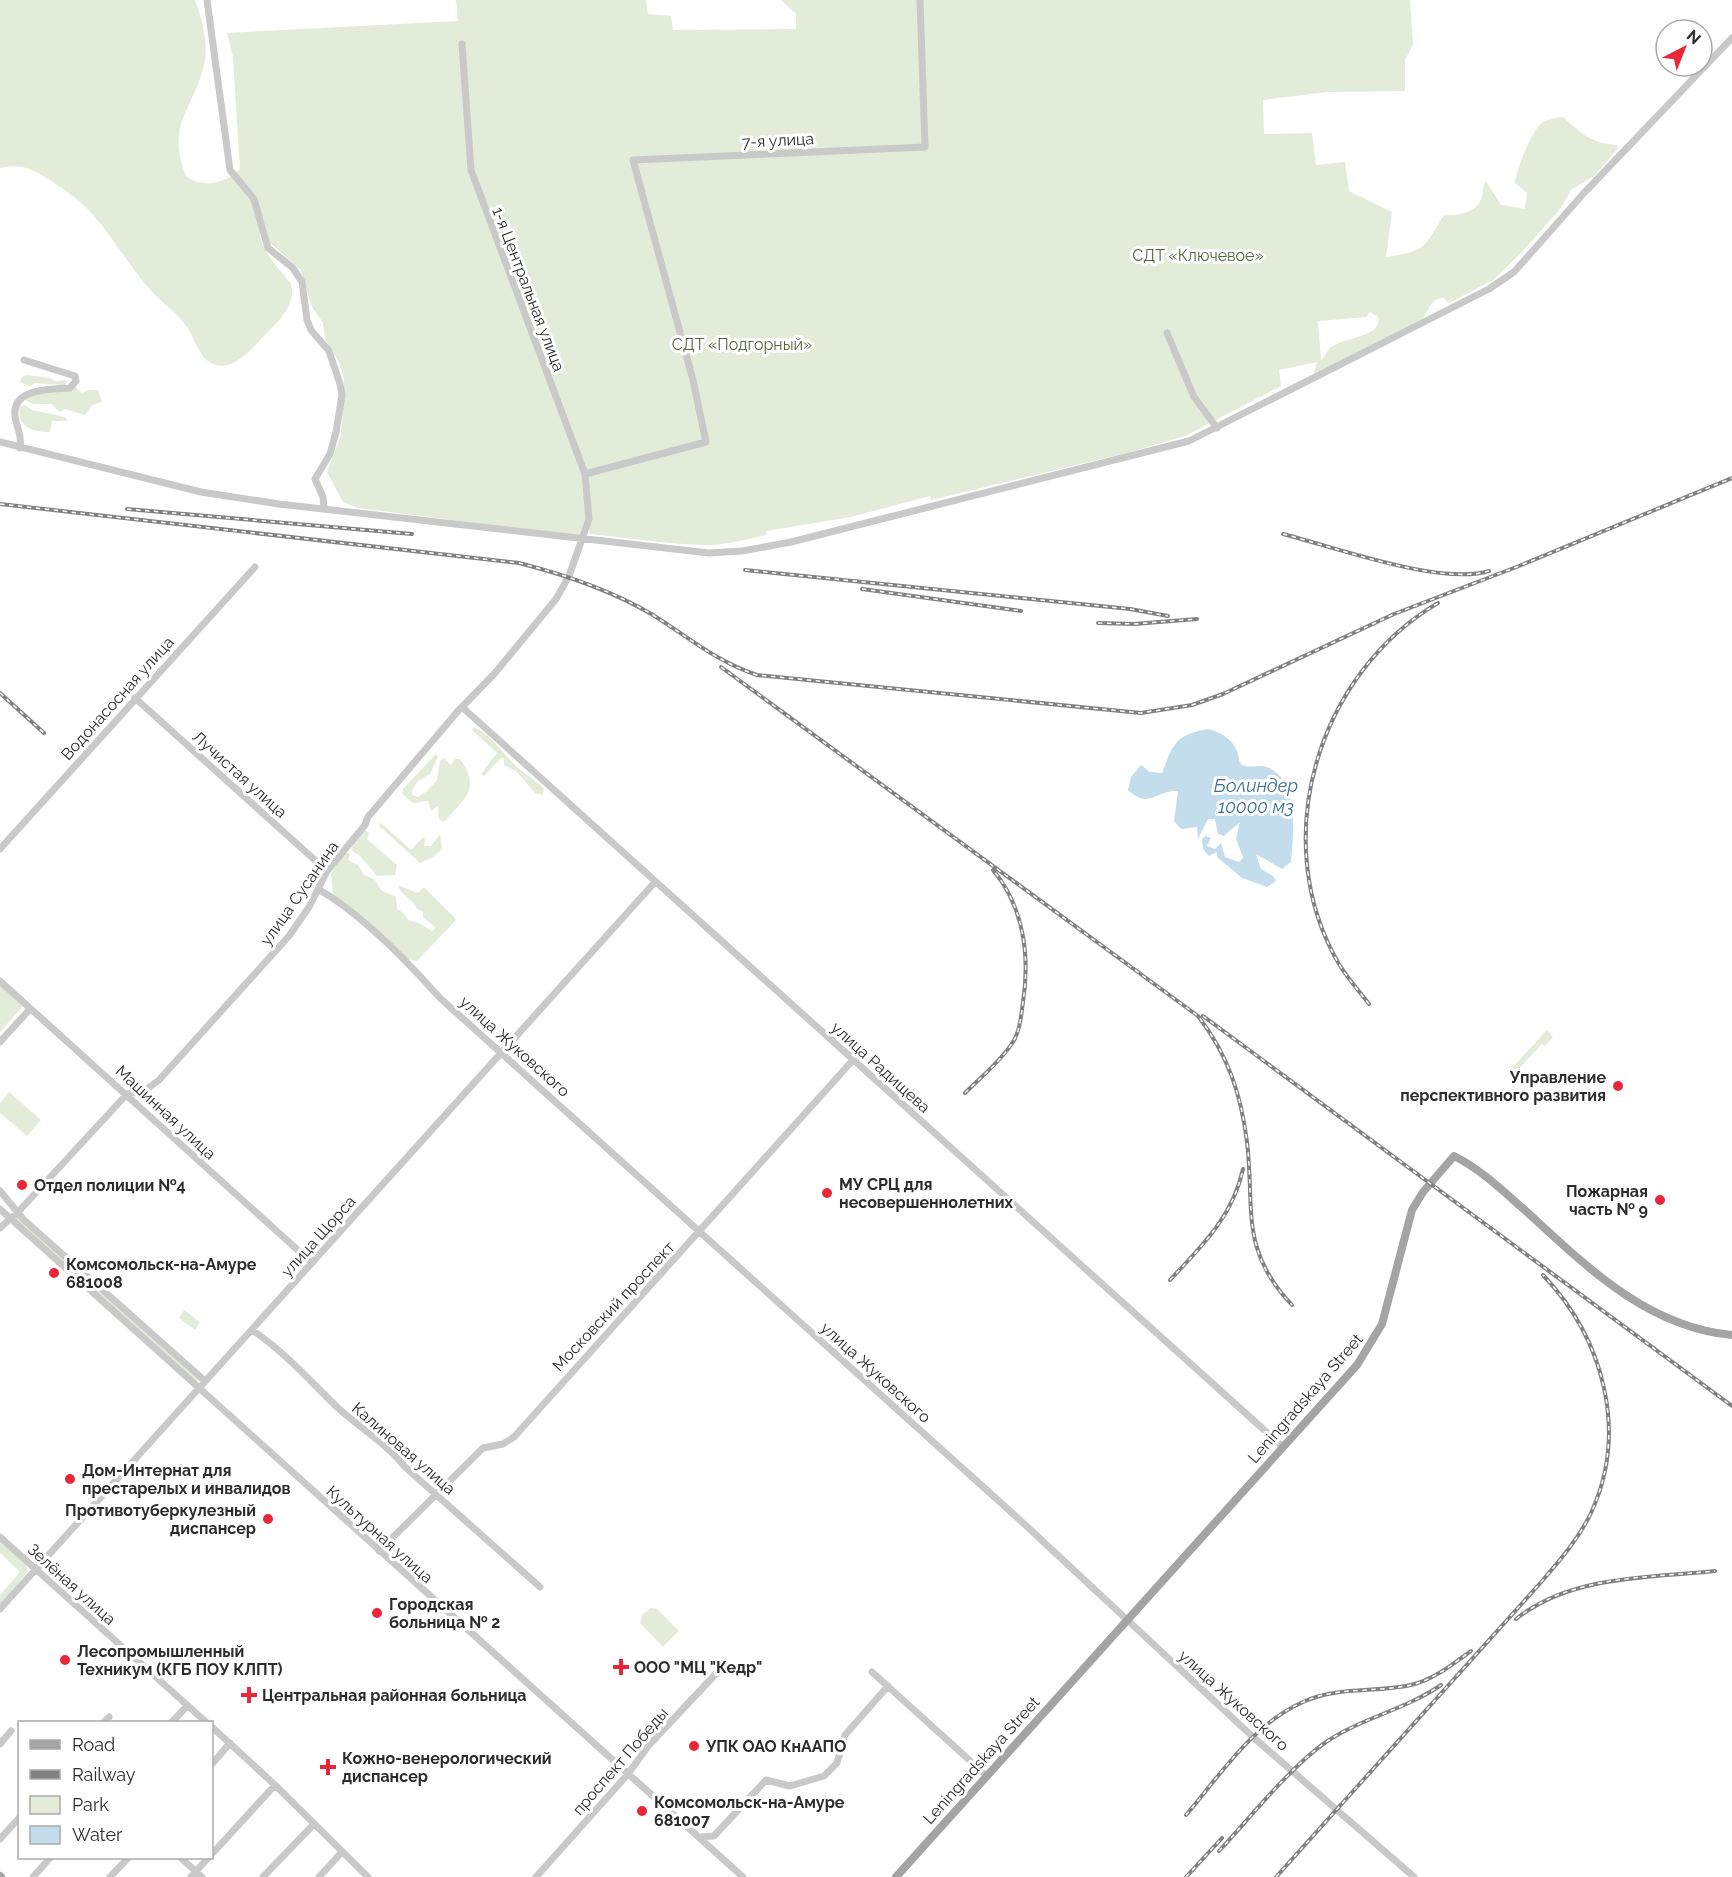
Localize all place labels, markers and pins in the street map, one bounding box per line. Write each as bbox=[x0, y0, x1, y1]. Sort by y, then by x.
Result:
place label: Управление перспективного развития bbox=[1400, 1068, 1606, 1105]
marker: Управление перспективного развития bbox=[1611, 1079, 1625, 1093]
place label: МУ СРЦ для несовершеннолетних bbox=[839, 1175, 1013, 1212]
place label: Отдел полиции №4 bbox=[34, 1176, 186, 1195]
marker: Отдел полиции №4 bbox=[15, 1178, 29, 1192]
place label: Пожарная часть № 9 bbox=[1566, 1182, 1648, 1219]
marker: МУ СРЦ для несовершеннолетних bbox=[820, 1186, 834, 1200]
marker: Пожарная часть № 9 bbox=[1653, 1193, 1667, 1207]
place label: Комсомольск-на-Амуре 681008 bbox=[66, 1255, 257, 1292]
marker: Комсомольск-на-Амуре 681008 bbox=[47, 1266, 61, 1280]
place label: Дом-Интернат для престарелых и инвалидов bbox=[82, 1461, 291, 1498]
marker: Дом-Интернат для престарелых и инвалидов bbox=[63, 1472, 77, 1486]
place label: Противотуберкулезный диспансер bbox=[65, 1501, 256, 1538]
marker: Противотуберкулезный диспансер bbox=[261, 1512, 275, 1526]
place label: Городская больница № 2 bbox=[389, 1595, 500, 1632]
marker: Городская больница № 2 bbox=[370, 1606, 384, 1620]
place label: Лесопромышленный Техникум (КГБ ПОУ КЛПТ) bbox=[77, 1642, 283, 1679]
marker: Лесопромышленный Техникум (КГБ ПОУ КЛПТ) bbox=[58, 1653, 72, 1667]
marker: ООО "МЦ "Кедр" bbox=[612, 1658, 630, 1676]
place label: ООО "МЦ "Кедр" bbox=[634, 1658, 762, 1677]
marker: Центральная районная больница bbox=[240, 1686, 258, 1704]
place label: Центральная районная больница bbox=[262, 1686, 527, 1705]
place label: УПК ОАО КнААПО bbox=[705, 1737, 846, 1756]
marker: УПК ОАО КнААПО bbox=[687, 1739, 701, 1753]
place label: Кожно-венерологический диспансер bbox=[342, 1749, 552, 1786]
marker: Кожно-венерологический диспансер bbox=[319, 1758, 337, 1776]
place label: Комсомольск-на-Амуре 681007 bbox=[654, 1793, 845, 1830]
marker: Комсомольск-на-Амуре 681007 bbox=[635, 1804, 649, 1818]

